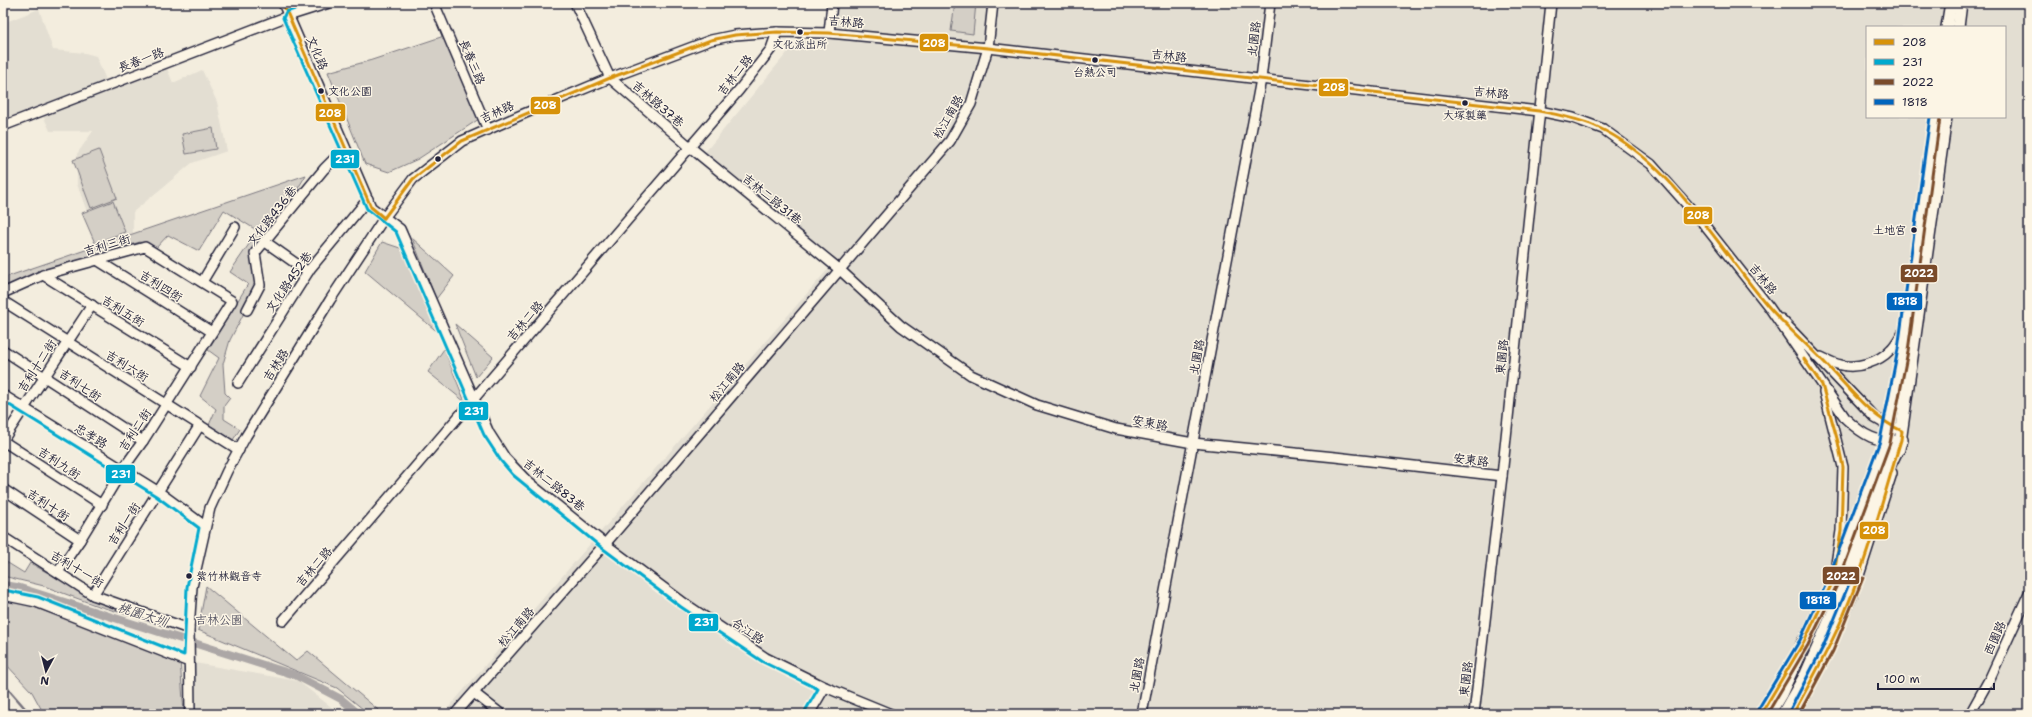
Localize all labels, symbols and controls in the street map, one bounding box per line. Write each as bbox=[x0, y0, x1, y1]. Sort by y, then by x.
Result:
street label: 吉林路 bbox=[827, 12, 865, 32]
street label: 北園路 bbox=[1244, 20, 1264, 58]
legend bbox=[1866, 26, 2006, 118]
marker: 文化派出所 bbox=[795, 27, 805, 37]
street label: 文化路 bbox=[303, 33, 331, 73]
line badge: 208 bbox=[919, 33, 949, 52]
text: 208 bbox=[1902, 34, 1927, 50]
text: 208 bbox=[923, 36, 946, 51]
street label: 長春三路 bbox=[455, 37, 489, 87]
place label: 文化派出所 bbox=[773, 37, 828, 52]
street label: 長春一路 bbox=[116, 44, 166, 76]
street label: 吉林路 bbox=[1150, 46, 1188, 66]
street label: 吉林二路 bbox=[714, 51, 756, 99]
text: 231 bbox=[1902, 54, 1923, 70]
marker: 台熱公司 bbox=[1090, 55, 1100, 65]
place label: 台熱公司 bbox=[1073, 65, 1117, 80]
text: 2022 bbox=[1902, 74, 1934, 90]
street label: 吉林路37巷 bbox=[629, 77, 687, 131]
line badge: 208 bbox=[1318, 78, 1349, 97]
text: 208 bbox=[1323, 80, 1346, 95]
street label: 吉林路 bbox=[1472, 83, 1510, 103]
place label: 文化公園 bbox=[328, 84, 372, 99]
marker: 文化公園 bbox=[316, 86, 326, 96]
street label: 松江南路 bbox=[929, 92, 967, 142]
text: 1818 bbox=[1902, 94, 1928, 110]
line badge: 208 bbox=[530, 96, 561, 115]
street label: 吉林路 bbox=[477, 97, 517, 127]
text: 208 bbox=[534, 98, 557, 113]
marker: 大塚製藥 bbox=[1460, 98, 1470, 108]
line badge: 208 bbox=[315, 103, 346, 122]
text: 208 bbox=[319, 106, 342, 121]
place label: 大塚製藥 bbox=[1443, 108, 1487, 123]
line badge: 231 bbox=[330, 149, 360, 169]
text: 231 bbox=[335, 152, 355, 167]
unlabelled marker bbox=[433, 154, 443, 164]
street label: 吉林二路31巷 bbox=[739, 170, 805, 228]
street label: 文化路436巷 bbox=[244, 183, 300, 249]
line badge: 208 bbox=[1683, 206, 1713, 225]
text: 208 bbox=[1687, 208, 1710, 223]
place label: 土地宮 bbox=[1873, 223, 1906, 238]
marker: 土地宮 bbox=[1909, 225, 1919, 235]
street label: 吉利三街 bbox=[82, 231, 132, 259]
street label: 文化路452巷 bbox=[262, 248, 316, 316]
street label: 吉林路 bbox=[1745, 260, 1781, 298]
line badge: 2022 bbox=[1900, 264, 1938, 283]
street label: 吉利四街 bbox=[136, 266, 186, 306]
text: 2022 bbox=[1904, 266, 1934, 281]
street label: 吉利五街 bbox=[98, 291, 148, 331]
line badge: 1818 bbox=[1886, 292, 1923, 311]
text: 1818 bbox=[1892, 294, 1918, 309]
street label: 吉林二路 bbox=[503, 298, 547, 344]
street label: 吉利十二街 bbox=[14, 336, 60, 396]
street label: 北園路 bbox=[1186, 338, 1208, 376]
street label: 東園路 bbox=[1492, 338, 1512, 376]
street label: 吉利六街 bbox=[102, 346, 152, 386]
street label: 吉林路 bbox=[259, 346, 293, 384]
street label: 松江南路 bbox=[705, 358, 749, 406]
street label: 吉利七街 bbox=[56, 365, 104, 405]
line badge: 231 bbox=[458, 401, 489, 421]
text: 231 bbox=[464, 404, 484, 419]
street label: 吉利二街 bbox=[115, 406, 155, 454]
street label: 安東路 bbox=[1131, 412, 1169, 434]
street label: 忠孝路 bbox=[71, 420, 111, 452]
street label: 吉利九街 bbox=[35, 443, 83, 483]
street label: 安東路 bbox=[1452, 450, 1490, 470]
street label: 吉林二路83巷 bbox=[519, 455, 589, 515]
line badge: 231 bbox=[105, 464, 136, 484]
text: 231 bbox=[111, 467, 131, 482]
street label: 吉利十街 bbox=[24, 485, 72, 525]
street label: 吉利一街 bbox=[104, 500, 144, 548]
line badge: 208 bbox=[1859, 521, 1889, 540]
text: 208 bbox=[1863, 523, 1886, 538]
street label: 吉林二路 bbox=[292, 544, 336, 590]
street label: 吉利十一街 bbox=[47, 547, 107, 591]
line badge: 2022 bbox=[1822, 566, 1860, 585]
place label: 紫竹林觀音寺 bbox=[196, 569, 262, 584]
text: 2022 bbox=[1826, 569, 1856, 584]
marker: 紫竹林觀音寺 bbox=[184, 571, 194, 581]
line badge: 1818 bbox=[1799, 591, 1837, 610]
text: 1818 bbox=[1805, 593, 1831, 608]
water label: 桃園大圳 bbox=[115, 598, 172, 631]
street label: 松江南路 bbox=[494, 604, 538, 650]
park label: 吉林公園 bbox=[195, 612, 243, 628]
line badge: 231 bbox=[688, 613, 719, 632]
street label: 合江路 bbox=[729, 614, 767, 648]
text: 231 bbox=[694, 615, 714, 630]
street label: 西園路 bbox=[1980, 618, 2010, 658]
north arrow bbox=[26, 651, 66, 691]
street label: 北園路 bbox=[1126, 656, 1148, 694]
street label: 東園路 bbox=[1456, 660, 1476, 698]
scale bar bbox=[1878, 665, 1994, 691]
text: 100 m bbox=[1884, 671, 1920, 687]
text: N bbox=[39, 672, 50, 688]

